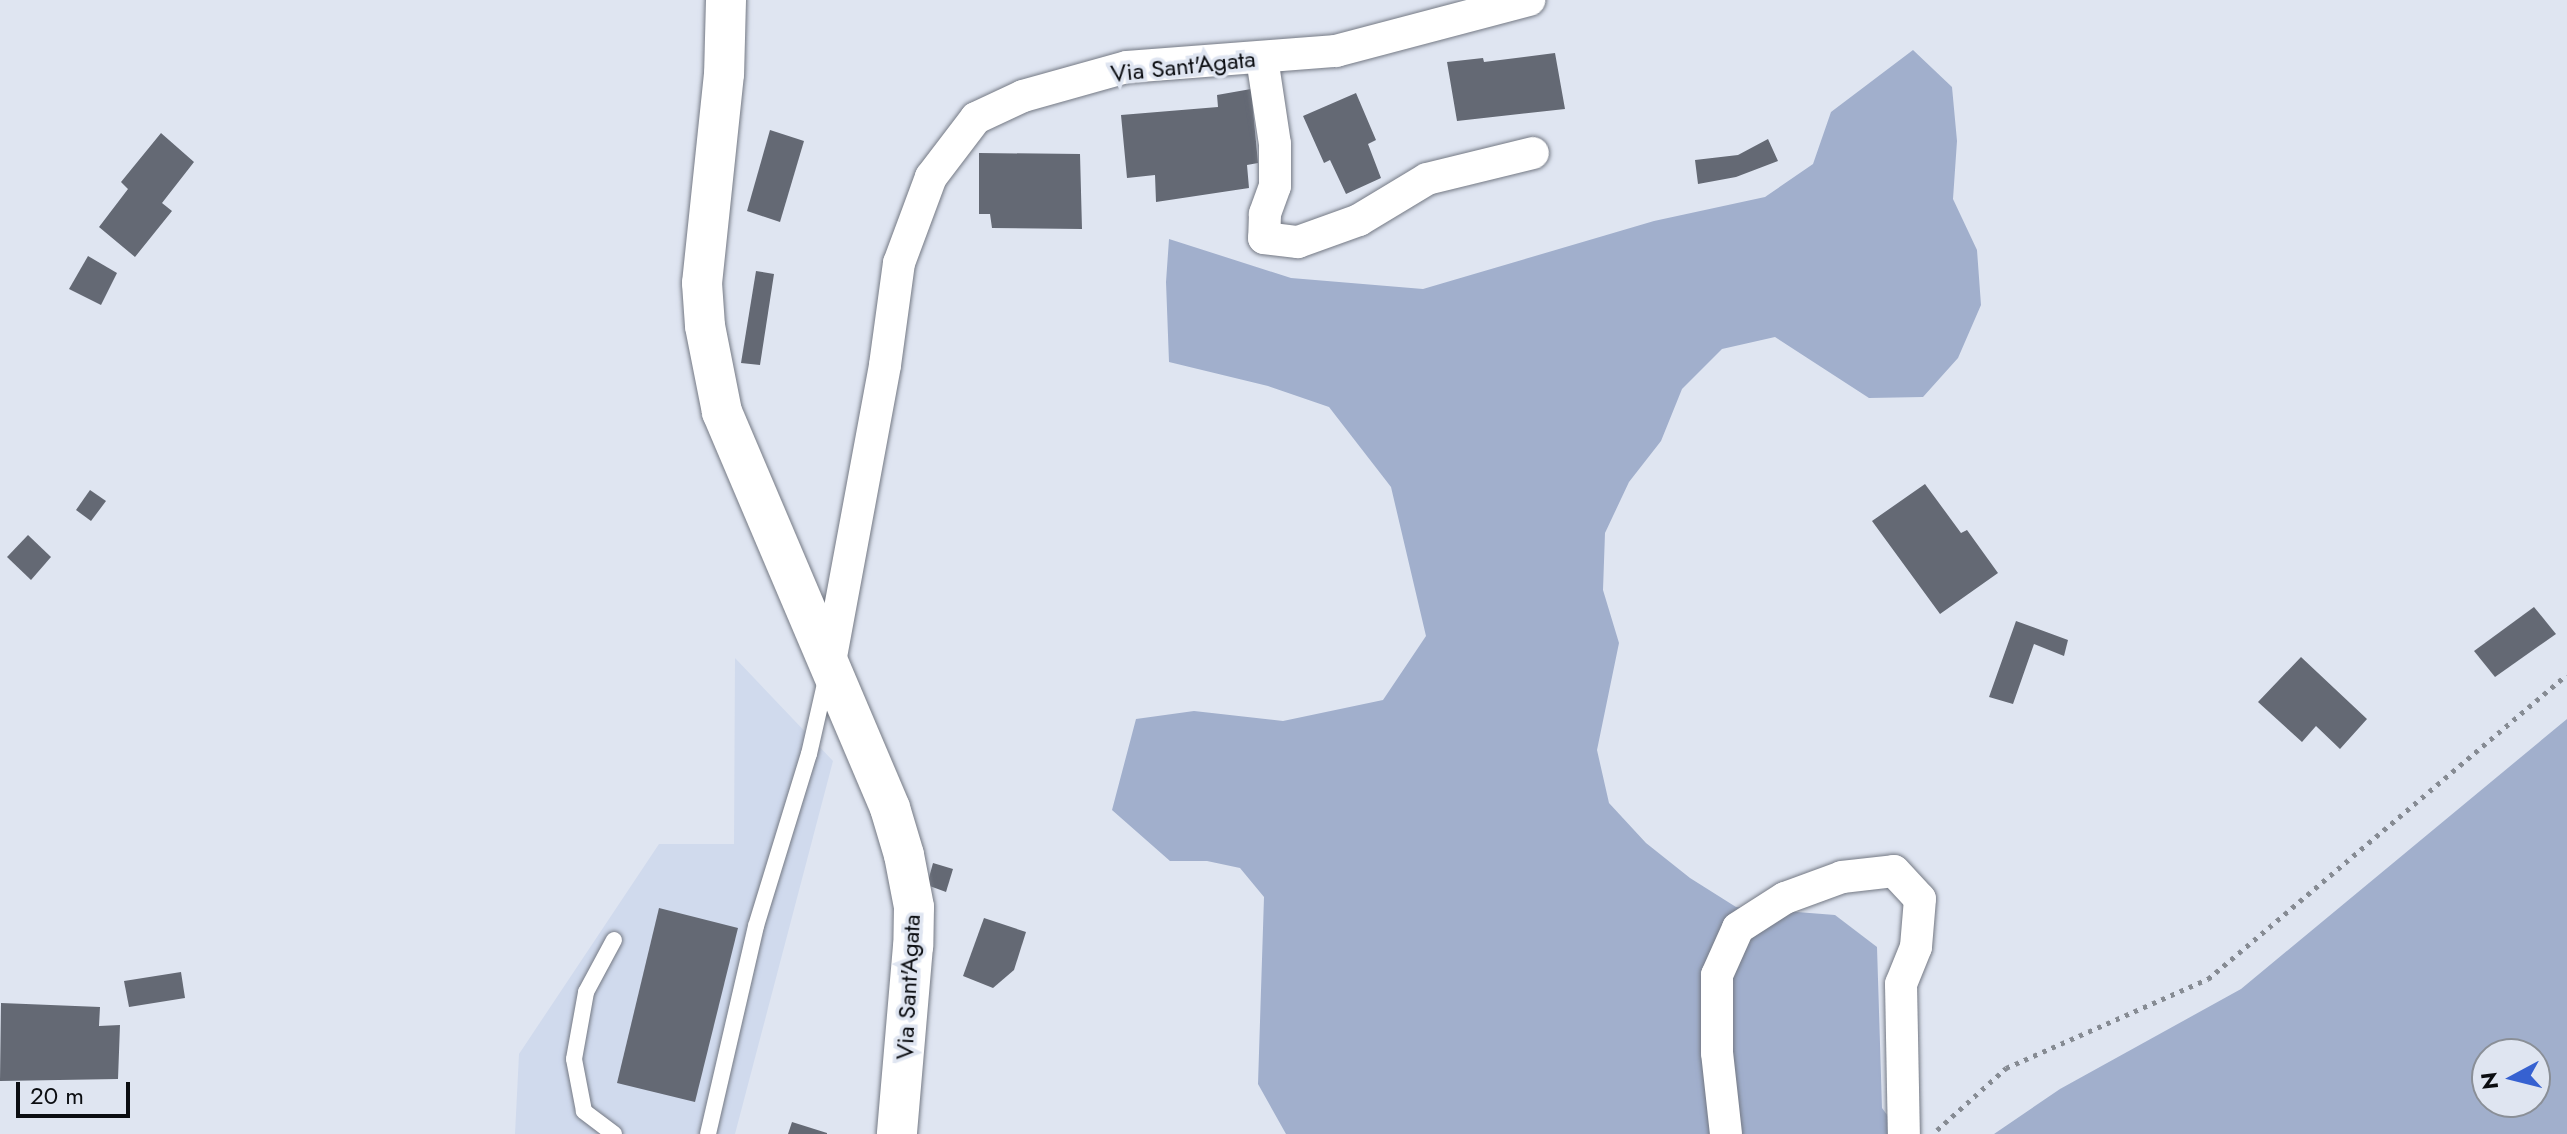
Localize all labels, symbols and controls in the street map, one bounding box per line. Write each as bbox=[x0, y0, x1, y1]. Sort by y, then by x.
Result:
street label: Via Sant'Agata bbox=[1109, 44, 1257, 88]
street label: Via Sant'Agata bbox=[890, 914, 926, 1060]
north arrow bbox=[2471, 1038, 2551, 1118]
scale bar bbox=[20, 1066, 134, 1116]
text: N bbox=[2472, 1070, 2506, 1091]
text: 20 m bbox=[30, 1078, 84, 1113]

